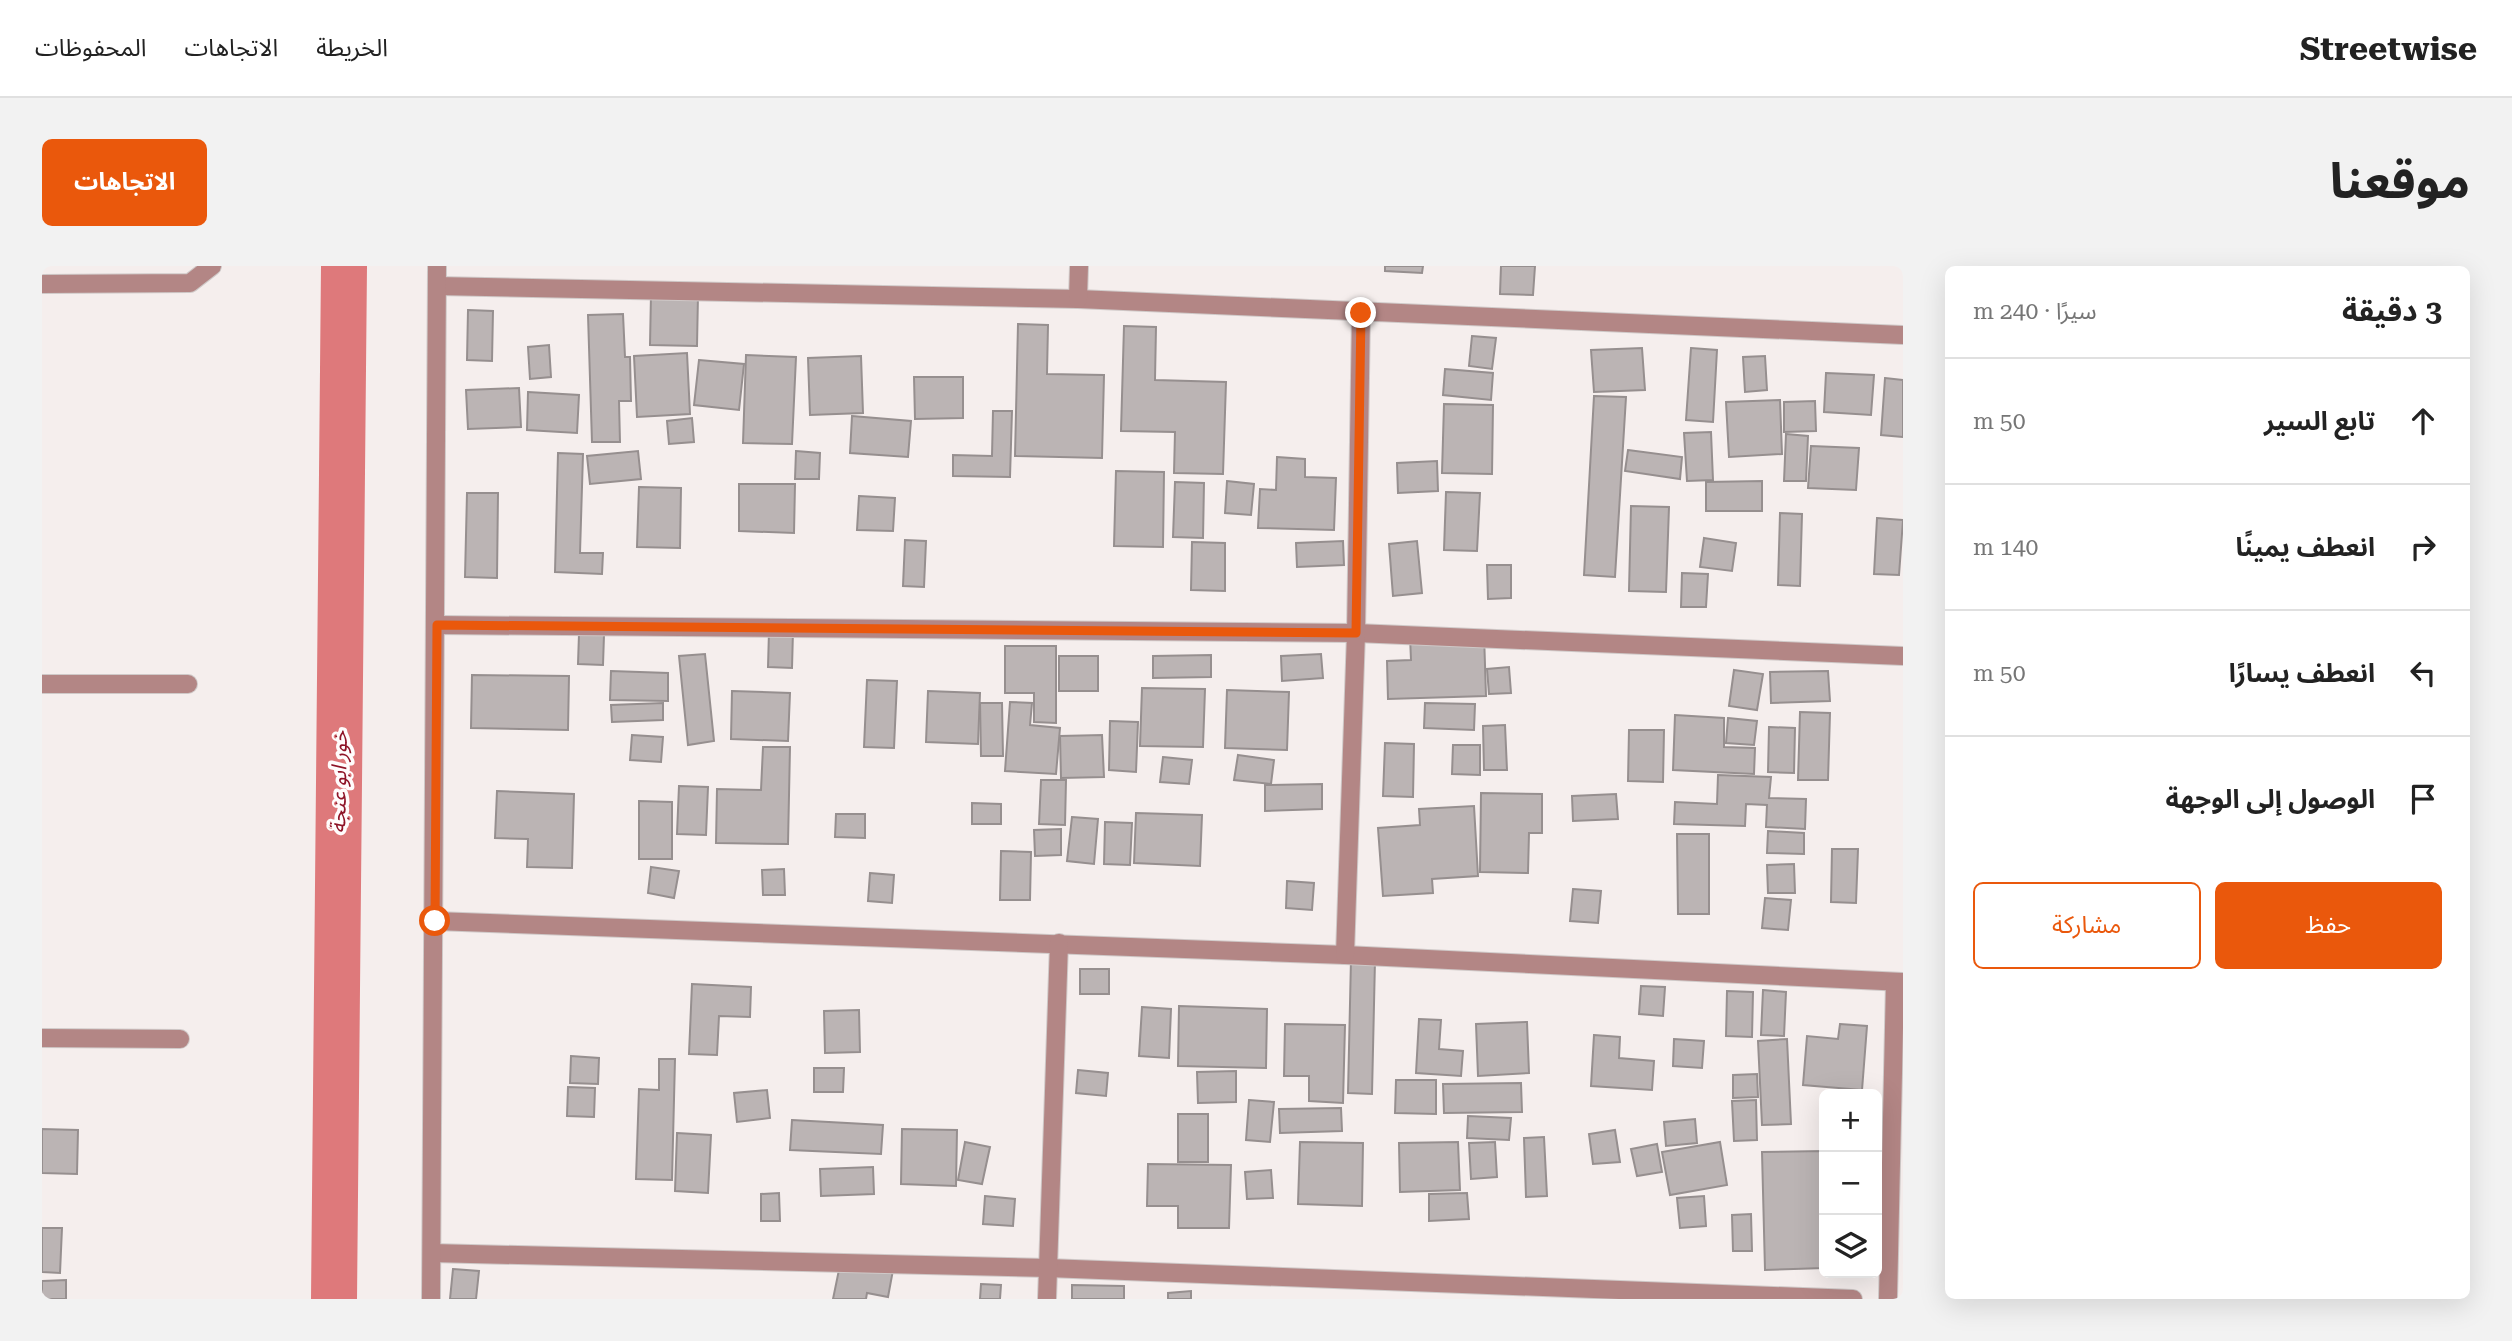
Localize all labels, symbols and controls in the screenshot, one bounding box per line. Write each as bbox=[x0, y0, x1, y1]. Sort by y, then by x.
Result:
text: Streetwise bbox=[2300, 29, 2477, 68]
text: المحفوظات bbox=[35, 34, 146, 62]
text: الاتجاهات bbox=[184, 34, 278, 62]
text: الخريطة bbox=[316, 34, 388, 62]
button: الاتجاهات bbox=[42, 139, 207, 226]
text: موقعنا bbox=[2330, 153, 2470, 210]
text: 3 دقيقة bbox=[2342, 293, 2442, 328]
route end bbox=[1345, 297, 1376, 328]
text: سيرًا · 240 m bbox=[1973, 298, 2097, 325]
icon: ahead bbox=[2404, 402, 2442, 440]
text: تابع السير bbox=[2264, 406, 2375, 436]
text: 50 m bbox=[1973, 408, 2026, 435]
icon: right bbox=[2404, 528, 2442, 566]
text: انعطف يمينًا bbox=[2235, 532, 2375, 562]
text: 140 m bbox=[1973, 534, 2038, 561]
icon: left bbox=[2404, 654, 2442, 692]
text: انعطف يسارًا bbox=[2229, 658, 2375, 688]
text: 50 m bbox=[1973, 660, 2026, 687]
water label: خور ابو عنجة bbox=[326, 730, 352, 833]
icon: arrive bbox=[2404, 780, 2442, 818]
text: الوصول إلى الوجهة bbox=[2166, 784, 2375, 814]
button: مشاركة bbox=[1973, 882, 2201, 969]
button: حفظ bbox=[2215, 882, 2442, 969]
route start bbox=[419, 905, 450, 936]
map controls bbox=[1819, 1089, 1882, 1278]
button: + bbox=[1819, 1089, 1882, 1152]
button: − bbox=[1819, 1152, 1882, 1215]
button: layers bbox=[1819, 1215, 1882, 1278]

